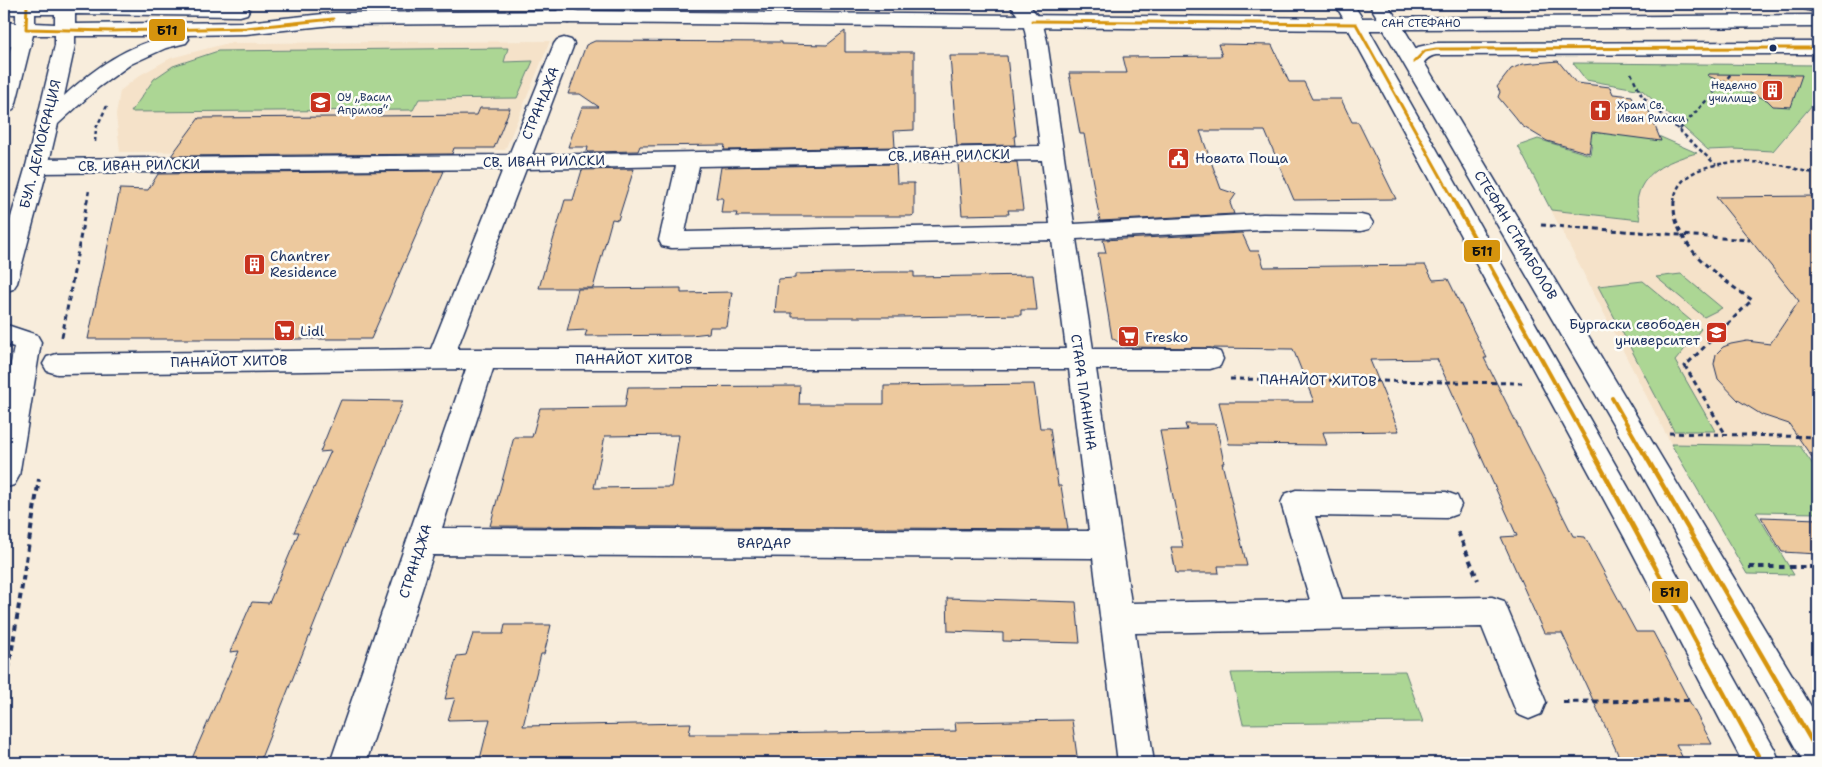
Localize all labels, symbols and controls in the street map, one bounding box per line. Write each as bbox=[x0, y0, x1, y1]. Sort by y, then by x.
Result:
street label: САН СТЕФАНО bbox=[1381, 16, 1461, 31]
line badge: Б11 bbox=[148, 18, 186, 42]
text: Б11 bbox=[156, 21, 178, 39]
unlabelled marker bbox=[1768, 43, 1778, 53]
street label: СТРАНДЖА bbox=[517, 64, 563, 142]
street label: БУЛ. ДЕМОКРАЦИЯ bbox=[15, 78, 65, 210]
place label: Неделно училище bbox=[1708, 78, 1757, 106]
building icon: Неделно училище bbox=[1761, 79, 1785, 103]
place label: ОУ „Васил Априлов“ bbox=[337, 90, 392, 118]
school or university icon: ОУ „Васил Априлов“ bbox=[309, 91, 333, 115]
place label: Храм Св. Иван Рилски bbox=[1617, 98, 1685, 126]
church icon: Храм Св. Иван Рилски bbox=[1589, 99, 1613, 123]
street label: СВ. ИВАН РИЛСКИ bbox=[888, 145, 1010, 165]
public building icon: Новата Поща bbox=[1167, 146, 1191, 170]
place label: Новата Поща bbox=[1195, 149, 1288, 167]
street label: СВ. ИВАН РИЛСКИ bbox=[483, 151, 605, 171]
street label: СВ. ИВАН РИЛСКИ bbox=[78, 155, 200, 175]
street label: СТЕФАН СТАМБОЛОВ bbox=[1470, 167, 1562, 303]
line badge: Б11 bbox=[1463, 239, 1501, 263]
text: Б11 bbox=[1471, 242, 1493, 260]
place label: Chantrer Residence bbox=[270, 247, 337, 281]
building icon: Chantrer Residence bbox=[242, 252, 266, 276]
place label: Бургаски свободен университет bbox=[1569, 315, 1701, 349]
supermarket icon: Lidl bbox=[272, 319, 296, 343]
school or university icon: Бургаски свободен университет bbox=[1704, 320, 1728, 344]
place label: Lidl bbox=[300, 322, 325, 340]
supermarket icon: Fresko bbox=[1117, 325, 1141, 349]
place label: Fresko bbox=[1145, 328, 1188, 346]
street label: СТАРА ПЛАНИНА bbox=[1067, 333, 1101, 451]
street label: ПАНАЙОТ ХИТОВ bbox=[576, 350, 692, 368]
street label: ПАНАЙОТ ХИТОВ bbox=[170, 351, 288, 371]
street label: ПАНАЙОТ ХИТОВ bbox=[1259, 370, 1377, 390]
street label: СТРАНДЖА bbox=[394, 521, 436, 601]
street label: ВАРДАР bbox=[737, 534, 791, 552]
line badge: Б11 bbox=[1651, 580, 1689, 604]
text: Б11 bbox=[1659, 583, 1681, 601]

